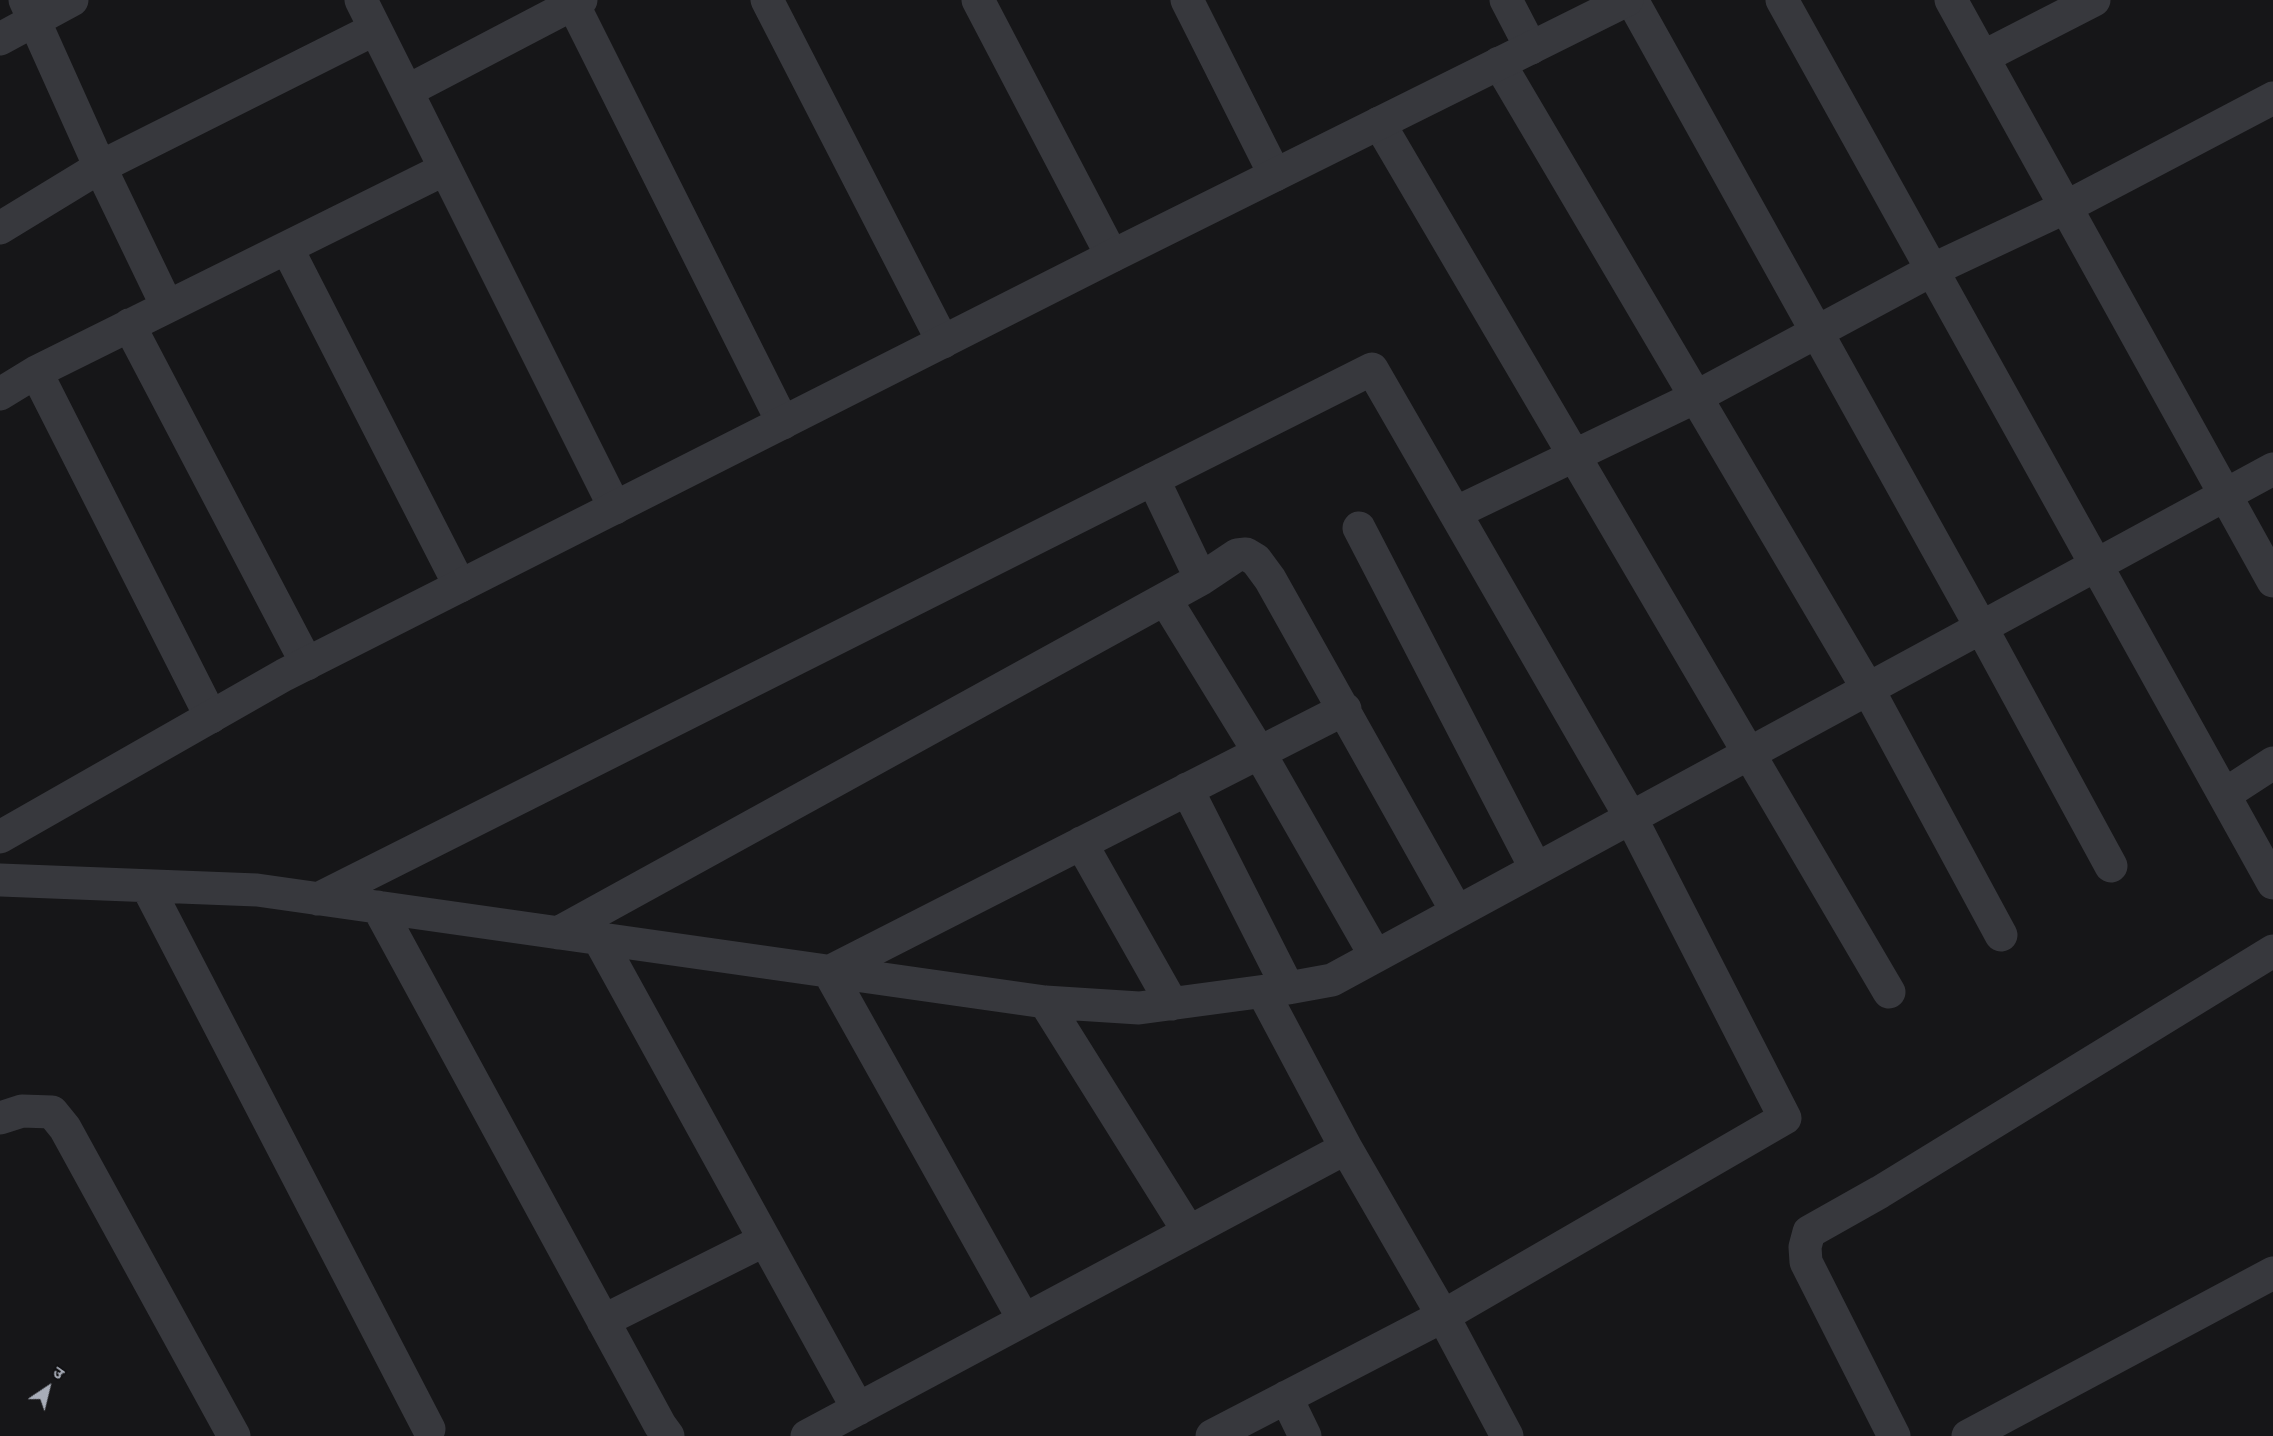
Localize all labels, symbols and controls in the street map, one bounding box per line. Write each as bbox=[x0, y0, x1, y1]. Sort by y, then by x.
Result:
north arrow bbox=[18, 1358, 78, 1418]
text: उ bbox=[49, 1362, 68, 1383]

